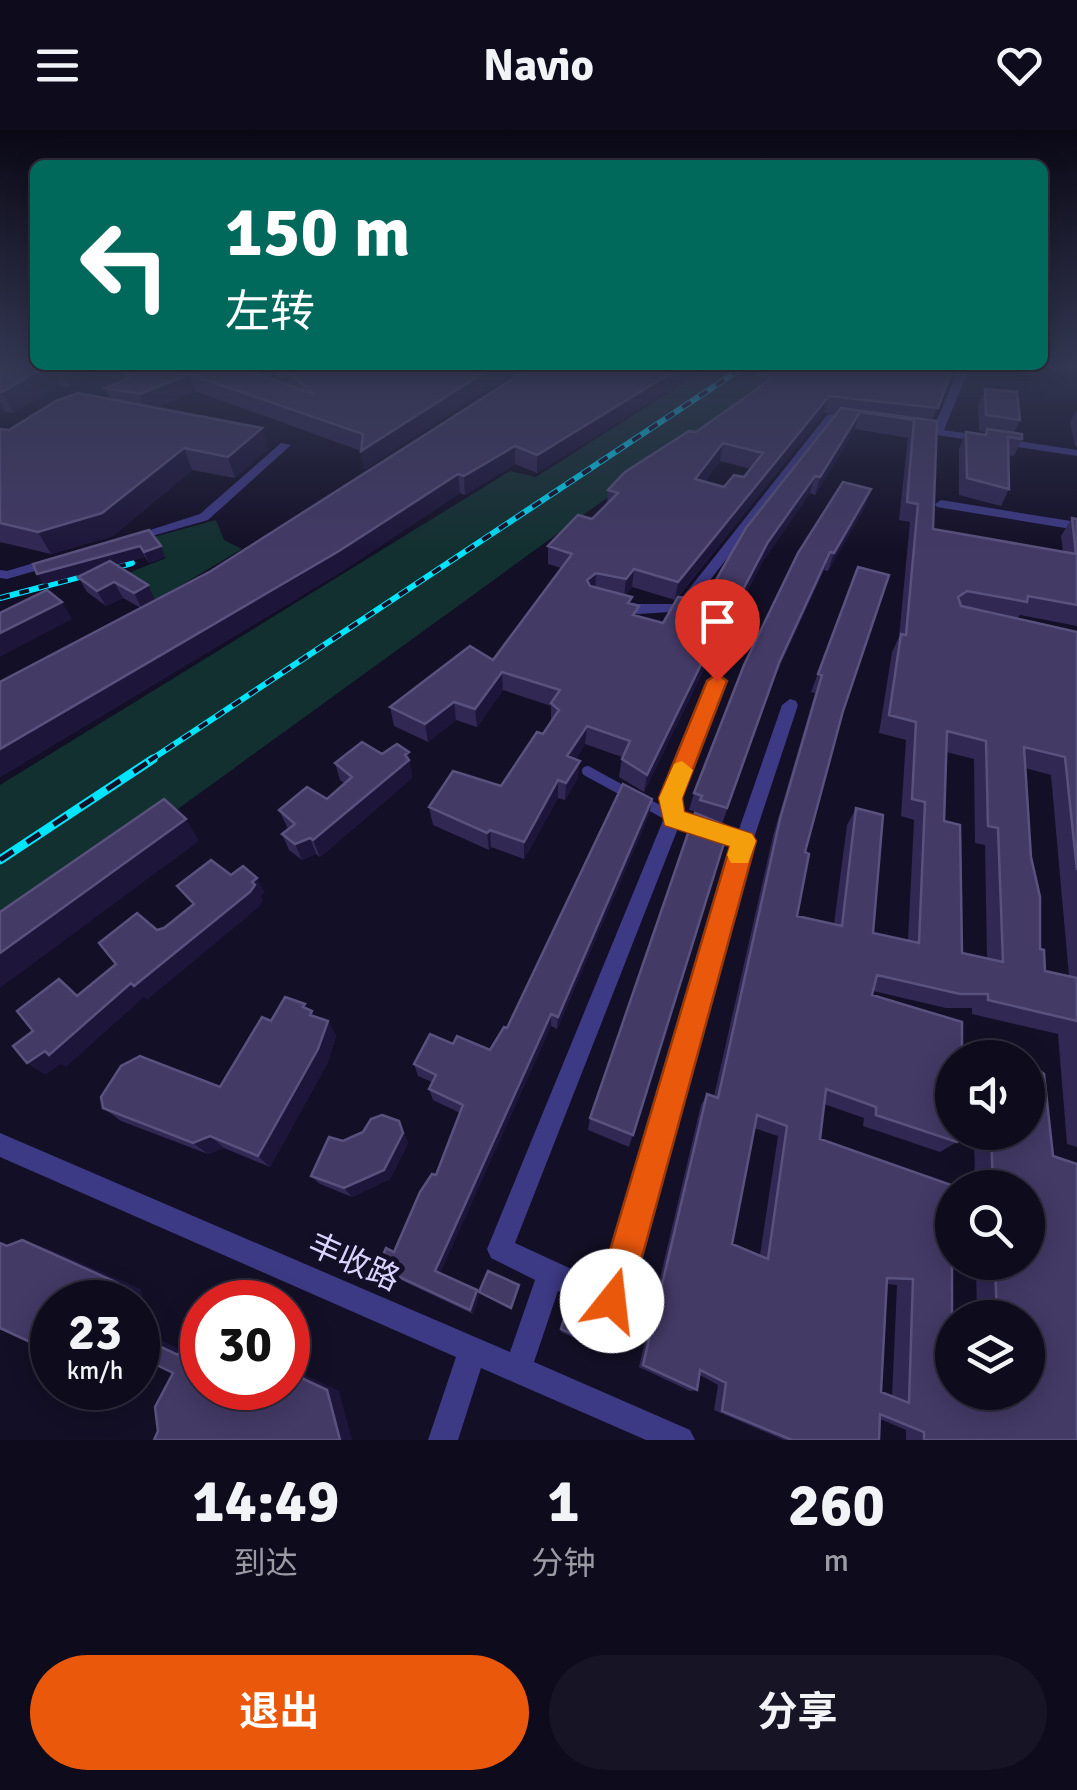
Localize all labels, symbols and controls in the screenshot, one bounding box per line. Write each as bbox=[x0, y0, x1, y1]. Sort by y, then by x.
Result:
icon: menu bbox=[30, 38, 85, 93]
text: Navio bbox=[483, 38, 594, 93]
icon: heart bbox=[992, 38, 1047, 93]
text: 150 m bbox=[225, 189, 410, 275]
icon: left bbox=[60, 200, 190, 330]
text: 左转 bbox=[225, 285, 315, 340]
pin bbox=[675, 579, 760, 682]
icon: arrive bbox=[690, 594, 745, 649]
map controls bbox=[935, 1040, 1045, 1410]
button: sound bbox=[935, 1040, 1045, 1150]
button: search bbox=[935, 1170, 1045, 1280]
street label: 丰收路 bbox=[302, 1225, 406, 1299]
position arrow bbox=[560, 1249, 664, 1353]
speed limit sign: 30 bbox=[180, 1280, 310, 1410]
button: layers bbox=[935, 1300, 1045, 1410]
text: 23 bbox=[68, 1302, 122, 1364]
text: km/h bbox=[67, 1355, 123, 1386]
text: 14:49 bbox=[192, 1465, 339, 1539]
text: 1 bbox=[547, 1465, 580, 1539]
text: 260 bbox=[788, 1469, 885, 1543]
text: m bbox=[824, 1541, 849, 1580]
text: 到达 bbox=[234, 1544, 298, 1583]
text: 分钟 bbox=[532, 1544, 596, 1583]
button: 退出 bbox=[30, 1655, 529, 1770]
button: 分享 bbox=[549, 1655, 1047, 1770]

